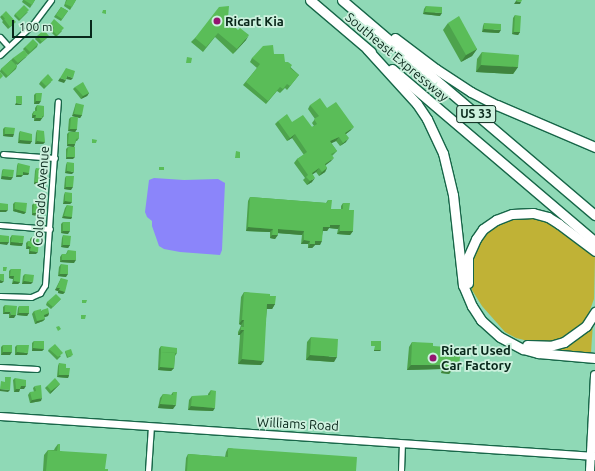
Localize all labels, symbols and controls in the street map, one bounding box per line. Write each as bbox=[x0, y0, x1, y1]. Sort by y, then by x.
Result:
street label: Southeast Expressway bbox=[342, 9, 452, 105]
scale bar bbox=[14, 12, 94, 38]
place label: Ricart Kia bbox=[225, 13, 284, 29]
marker: Ricart Kia bbox=[212, 16, 222, 26]
text: 100 m bbox=[19, 20, 52, 33]
road number: US 33 bbox=[456, 104, 496, 124]
street label: Colorado Avenue bbox=[30, 146, 52, 246]
place label: Ricart Used Car Factory bbox=[441, 343, 511, 374]
marker: Ricart Used Car Factory bbox=[428, 353, 438, 363]
street label: Williams Road bbox=[257, 414, 339, 434]

